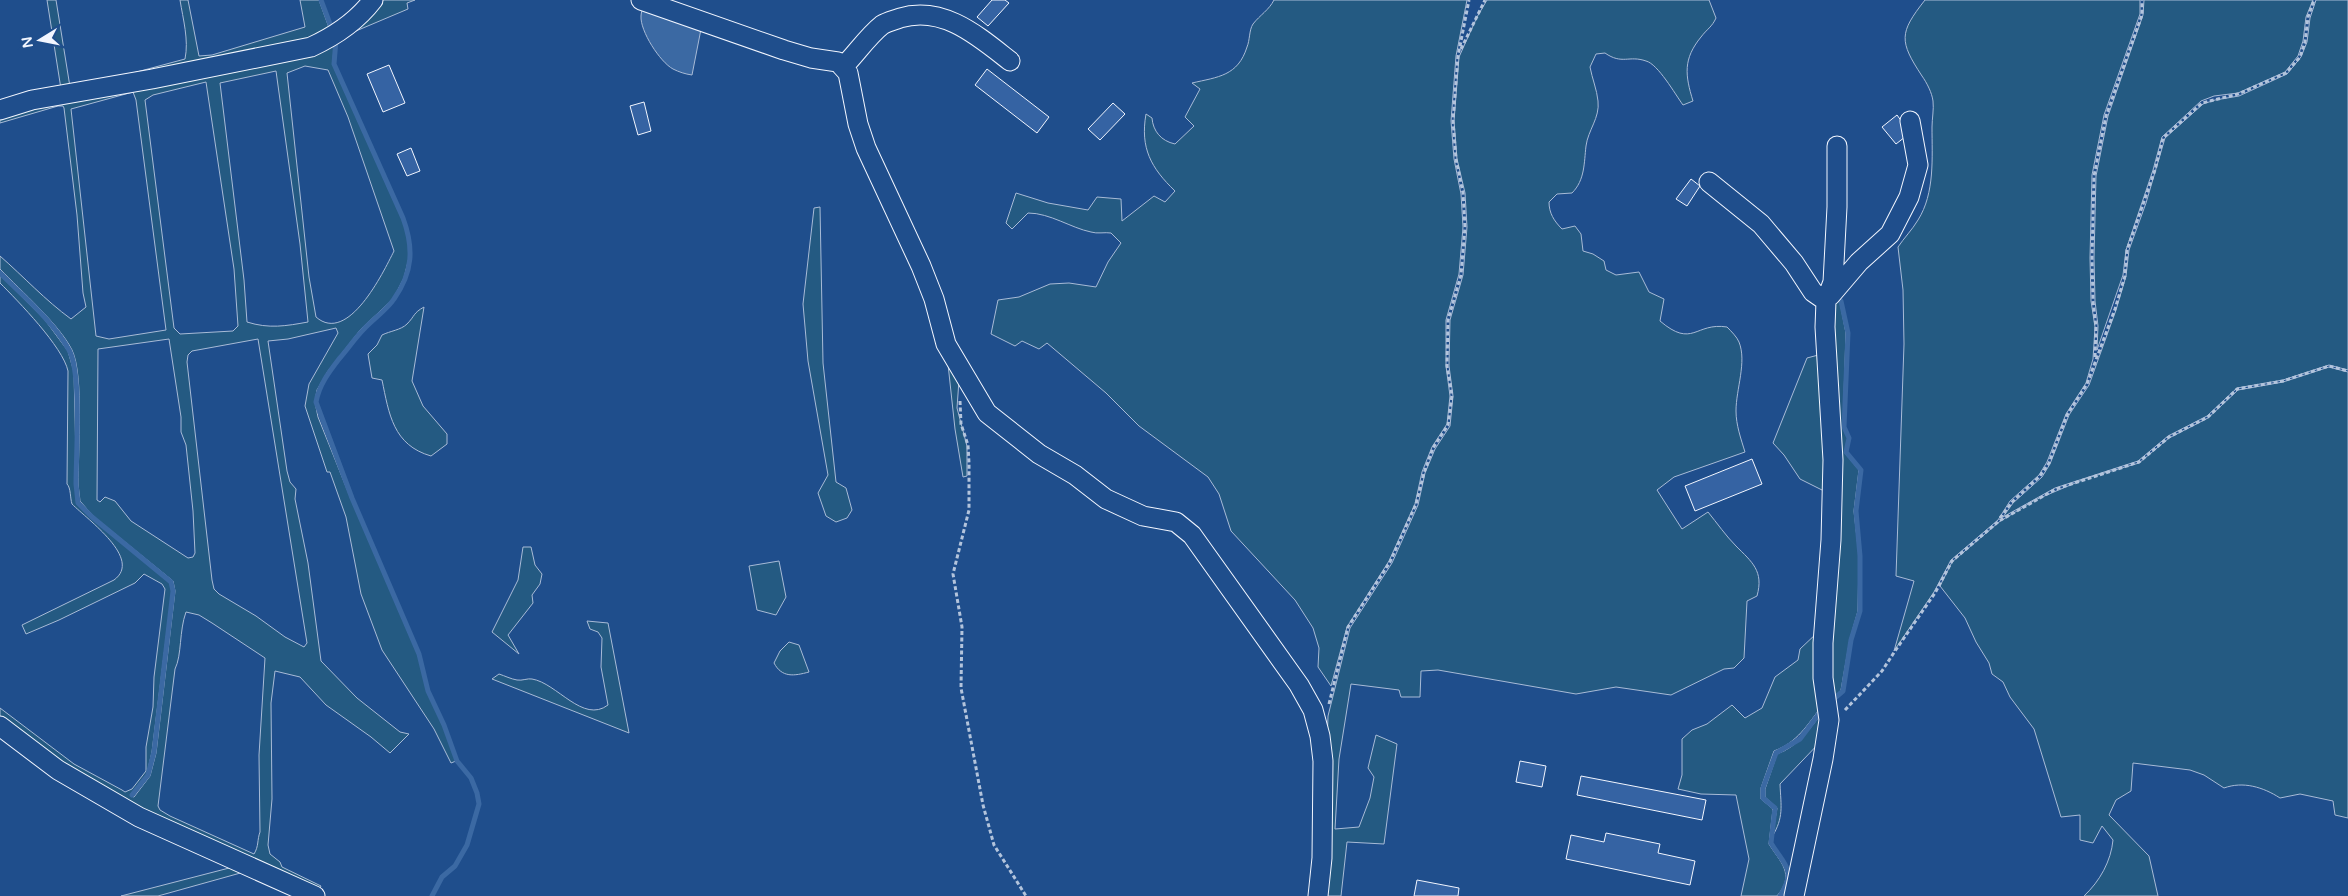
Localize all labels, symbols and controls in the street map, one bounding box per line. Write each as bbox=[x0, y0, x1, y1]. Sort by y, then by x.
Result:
north arrow bbox=[15, 15, 65, 65]
text: N bbox=[18, 35, 37, 49]

